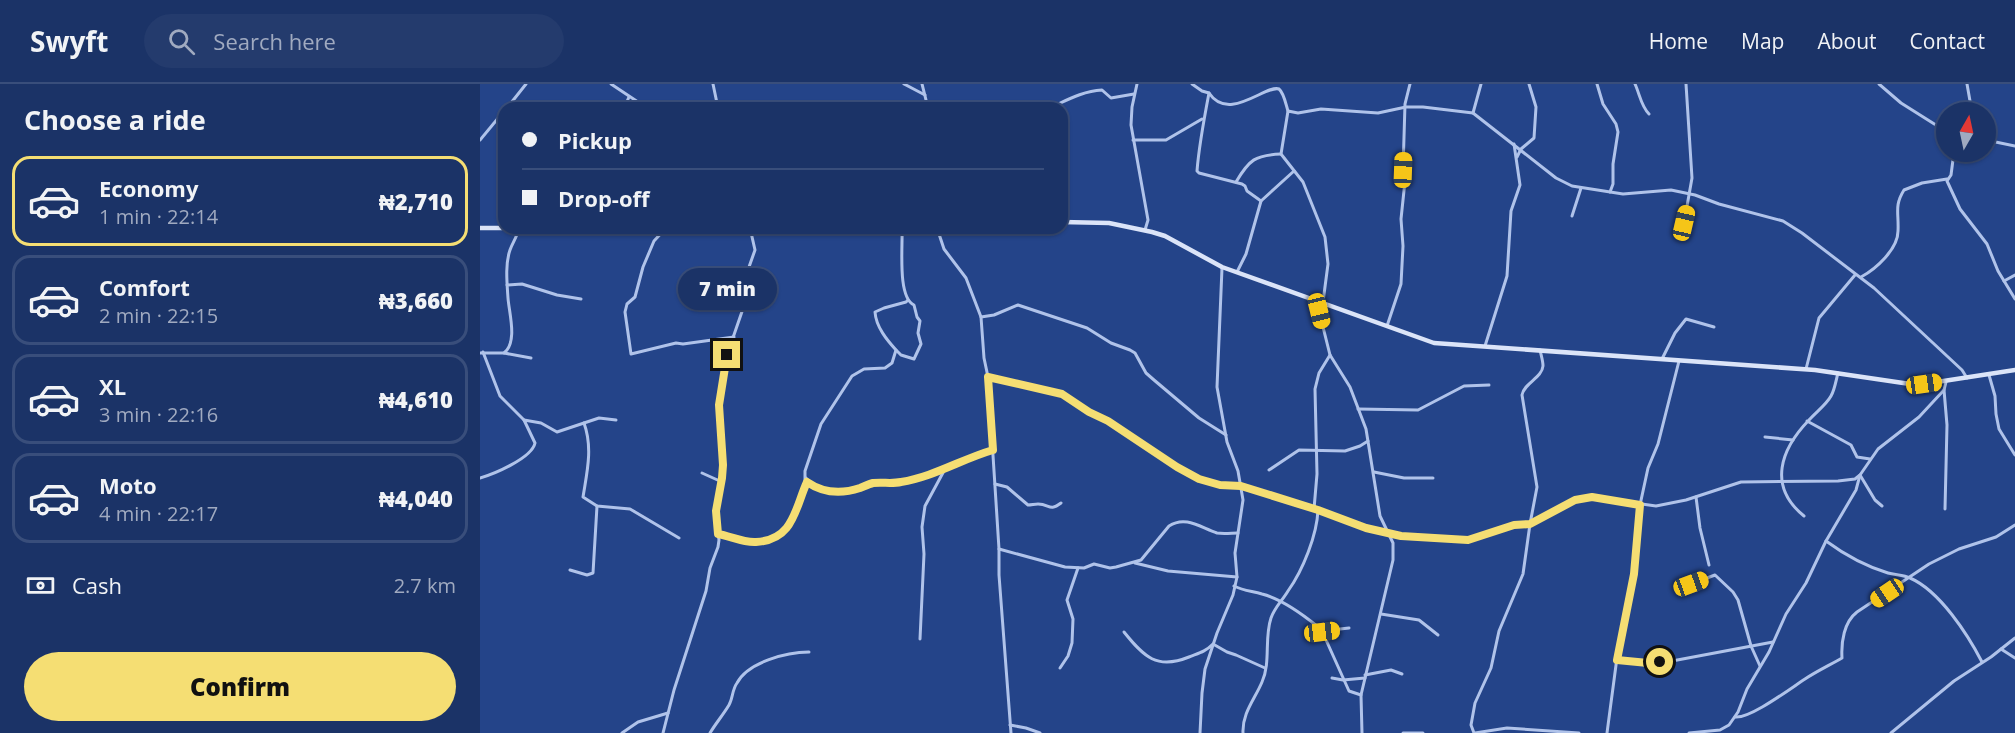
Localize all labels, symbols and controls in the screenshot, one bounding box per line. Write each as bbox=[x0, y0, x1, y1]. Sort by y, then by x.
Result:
search box bbox=[144, 14, 564, 68]
text: Swyft bbox=[30, 22, 108, 60]
icon: search bbox=[165, 25, 198, 58]
text: Search here bbox=[213, 26, 336, 56]
text: Home bbox=[1649, 27, 1708, 55]
text: Map bbox=[1741, 27, 1784, 55]
text: About bbox=[1817, 27, 1877, 55]
text: Contact bbox=[1910, 27, 1985, 55]
text: Choose a ride bbox=[24, 101, 206, 138]
north arrow bbox=[1936, 102, 1996, 162]
map controls bbox=[1936, 102, 1996, 162]
text: Pickup bbox=[558, 125, 632, 155]
car bbox=[1393, 152, 1413, 188]
text: Economy bbox=[99, 173, 198, 203]
icon: car bbox=[27, 174, 81, 228]
text: Drop-off bbox=[558, 183, 650, 213]
text: ₦2,710 bbox=[379, 186, 453, 216]
text: 1 min · 22:14 bbox=[99, 203, 218, 230]
car bbox=[1671, 203, 1697, 243]
callout: 7 min bbox=[678, 268, 776, 310]
text: Comfort bbox=[99, 272, 190, 302]
icon: car bbox=[27, 273, 81, 327]
text: 7 min bbox=[699, 275, 756, 302]
text: ₦3,660 bbox=[379, 285, 453, 315]
car bbox=[1306, 291, 1332, 331]
text: 2 min · 22:15 bbox=[99, 302, 218, 329]
route end bbox=[713, 341, 740, 368]
text: XL bbox=[99, 371, 126, 401]
icon: car bbox=[27, 372, 81, 426]
car bbox=[1905, 373, 1943, 395]
text: ₦4,610 bbox=[379, 384, 453, 414]
text: 3 min · 22:16 bbox=[99, 401, 218, 428]
text: Moto bbox=[99, 470, 157, 500]
icon: car bbox=[27, 471, 81, 525]
text: ₦4,040 bbox=[379, 483, 453, 513]
text: 4 min · 22:17 bbox=[99, 500, 218, 527]
icon: cash bbox=[24, 569, 57, 602]
car bbox=[1671, 569, 1711, 599]
text: Cash bbox=[72, 570, 122, 600]
text: 2.7 km bbox=[394, 572, 456, 599]
car bbox=[1867, 575, 1907, 611]
car bbox=[1303, 621, 1341, 643]
route start bbox=[1646, 648, 1673, 675]
button: Confirm bbox=[24, 652, 456, 721]

